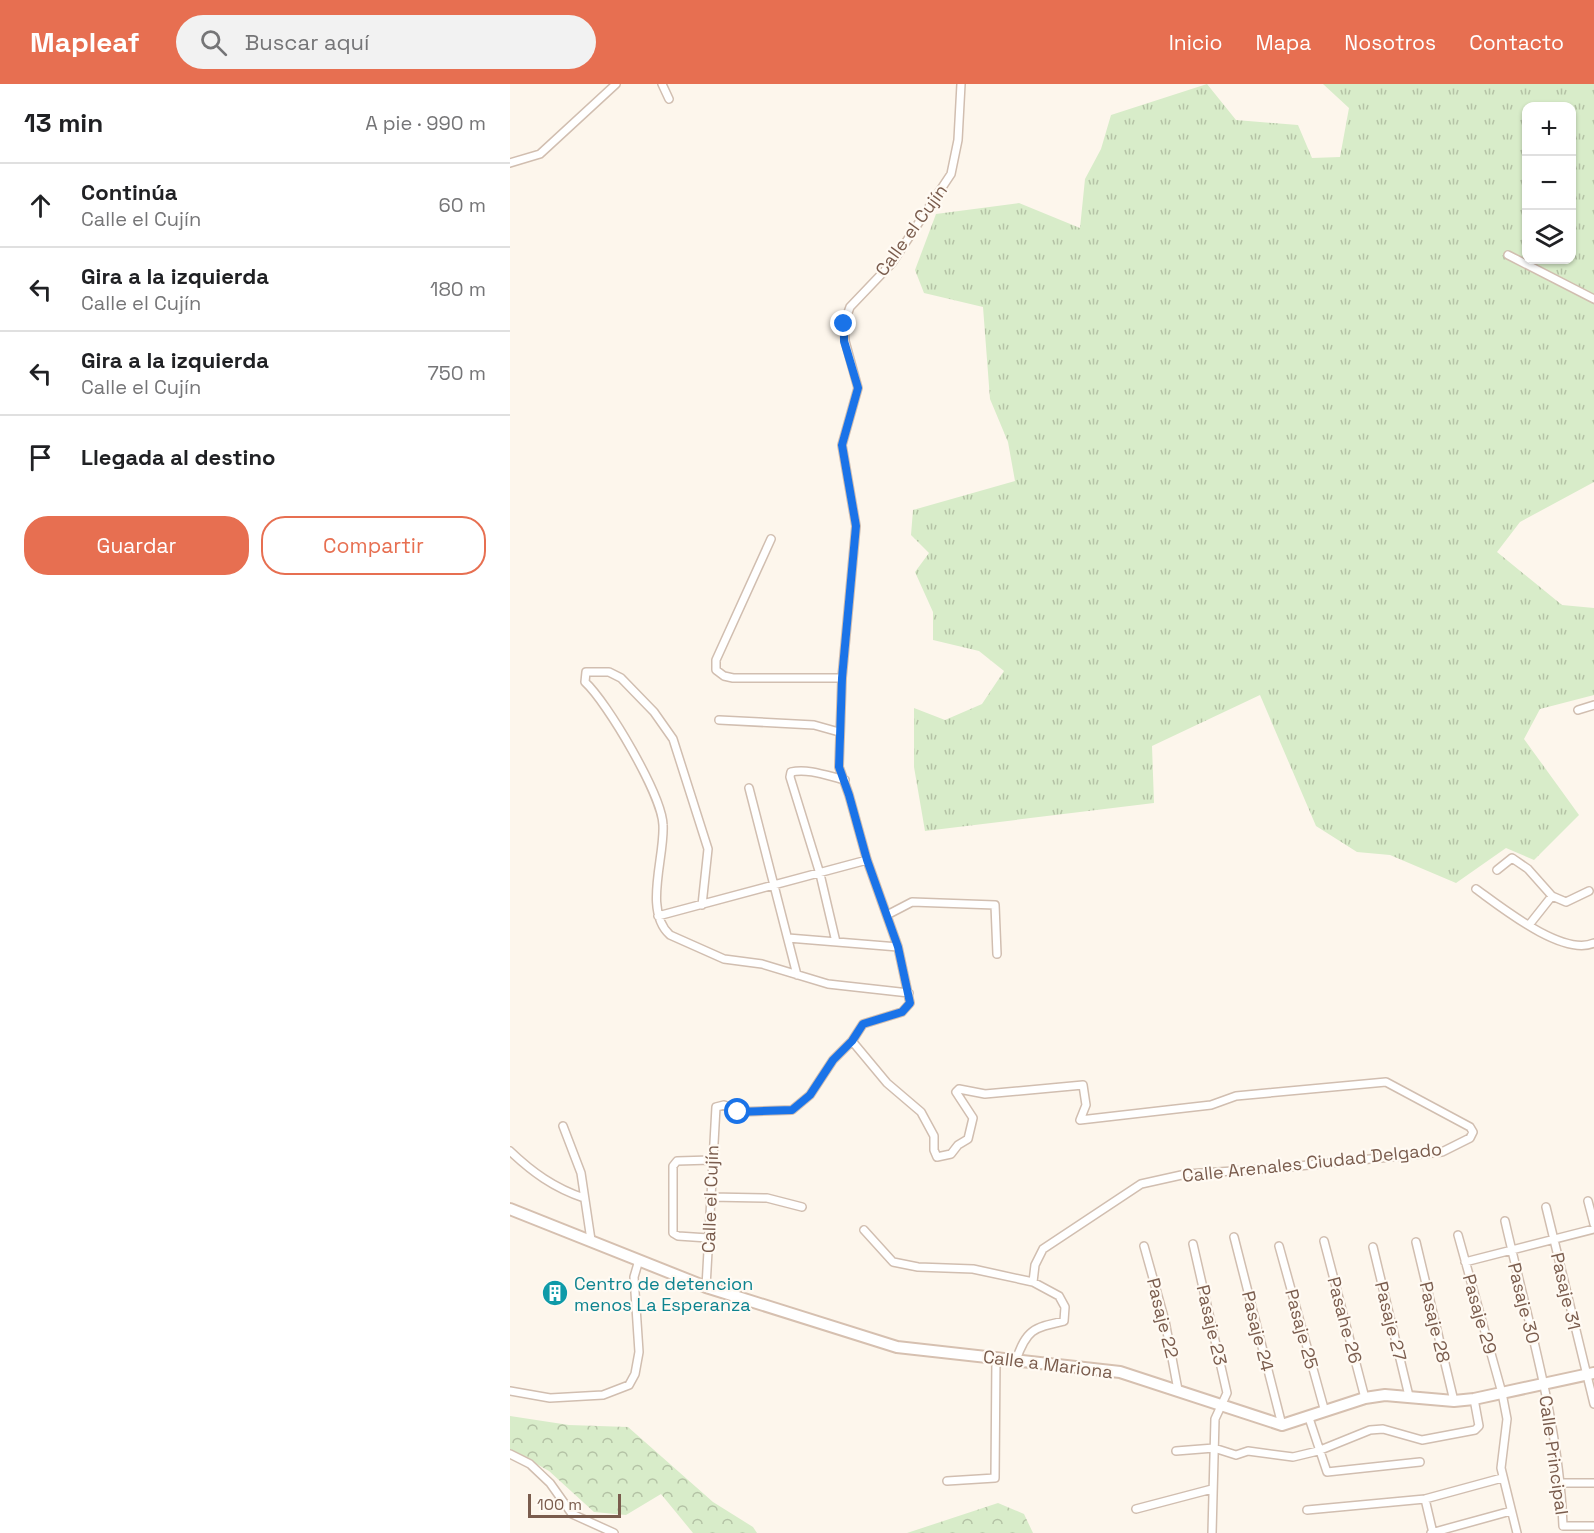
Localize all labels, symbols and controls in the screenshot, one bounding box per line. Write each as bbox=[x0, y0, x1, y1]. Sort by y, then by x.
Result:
search box bbox=[176, 15, 596, 69]
text: Mapleaf bbox=[30, 24, 140, 60]
icon: search bbox=[197, 26, 230, 59]
text: Buscar aquí bbox=[245, 28, 369, 56]
text: Inicio bbox=[1169, 29, 1223, 56]
text: Mapa bbox=[1256, 29, 1311, 56]
text: Nosotros bbox=[1344, 29, 1436, 56]
text: Contacto bbox=[1469, 29, 1564, 56]
map controls bbox=[1522, 102, 1576, 264]
button: + bbox=[1522, 102, 1576, 156]
text: 13 min bbox=[24, 106, 103, 140]
text: A pie · 990 m bbox=[365, 110, 486, 136]
button: − bbox=[1522, 156, 1576, 210]
text: Continúa bbox=[81, 178, 177, 206]
street label: Calle el Cujín bbox=[870, 179, 952, 281]
icon: ahead bbox=[24, 189, 57, 222]
text: 60 m bbox=[439, 192, 486, 218]
text: Calle el Cujín bbox=[81, 206, 201, 232]
button: layers bbox=[1522, 210, 1576, 264]
text: Gira a la izquierda bbox=[81, 262, 269, 290]
icon: left bbox=[24, 273, 57, 306]
text: 180 m bbox=[430, 276, 486, 302]
text: Calle el Cujín bbox=[81, 290, 201, 316]
route end bbox=[830, 310, 856, 336]
text: Gira a la izquierda bbox=[81, 346, 269, 374]
icon: left bbox=[24, 357, 57, 390]
text: 750 m bbox=[428, 360, 486, 386]
text: Calle el Cujín bbox=[81, 374, 201, 400]
icon: arrive bbox=[24, 441, 57, 474]
text: Llegada al destino bbox=[81, 443, 275, 471]
button: Guardar bbox=[24, 516, 249, 575]
button: Compartir bbox=[261, 516, 486, 575]
route start bbox=[724, 1098, 750, 1124]
street label: Calle Arenales Ciudad Delgado bbox=[1181, 1137, 1443, 1187]
street label: Calle el Cujín bbox=[697, 1145, 723, 1253]
street label: Pasaje 31 bbox=[1546, 1250, 1586, 1332]
street label: Pasaje 30 bbox=[1503, 1260, 1545, 1346]
street label: Pasaje 29 bbox=[1458, 1271, 1502, 1357]
place label: Centro de detencion menos La Esperanza bbox=[574, 1272, 753, 1316]
street label: Pasahe 26 bbox=[1322, 1274, 1368, 1366]
street label: Pasaje 22 bbox=[1142, 1275, 1184, 1361]
building icon: Centro de detencion menos La Esperanza bbox=[540, 1278, 570, 1308]
street label: Pasaje 27 bbox=[1370, 1279, 1412, 1363]
street label: Pasaje 28 bbox=[1415, 1279, 1455, 1365]
street label: Pasaje 23 bbox=[1192, 1282, 1232, 1368]
street label: Pasaje 25 bbox=[1280, 1286, 1324, 1372]
street label: Pasaje 24 bbox=[1237, 1288, 1279, 1374]
street label: Calle a Mariona bbox=[982, 1345, 1114, 1383]
street label: Calle Principal bbox=[1534, 1394, 1574, 1516]
scale bar bbox=[528, 1491, 621, 1518]
text: 100 m bbox=[537, 1494, 582, 1515]

